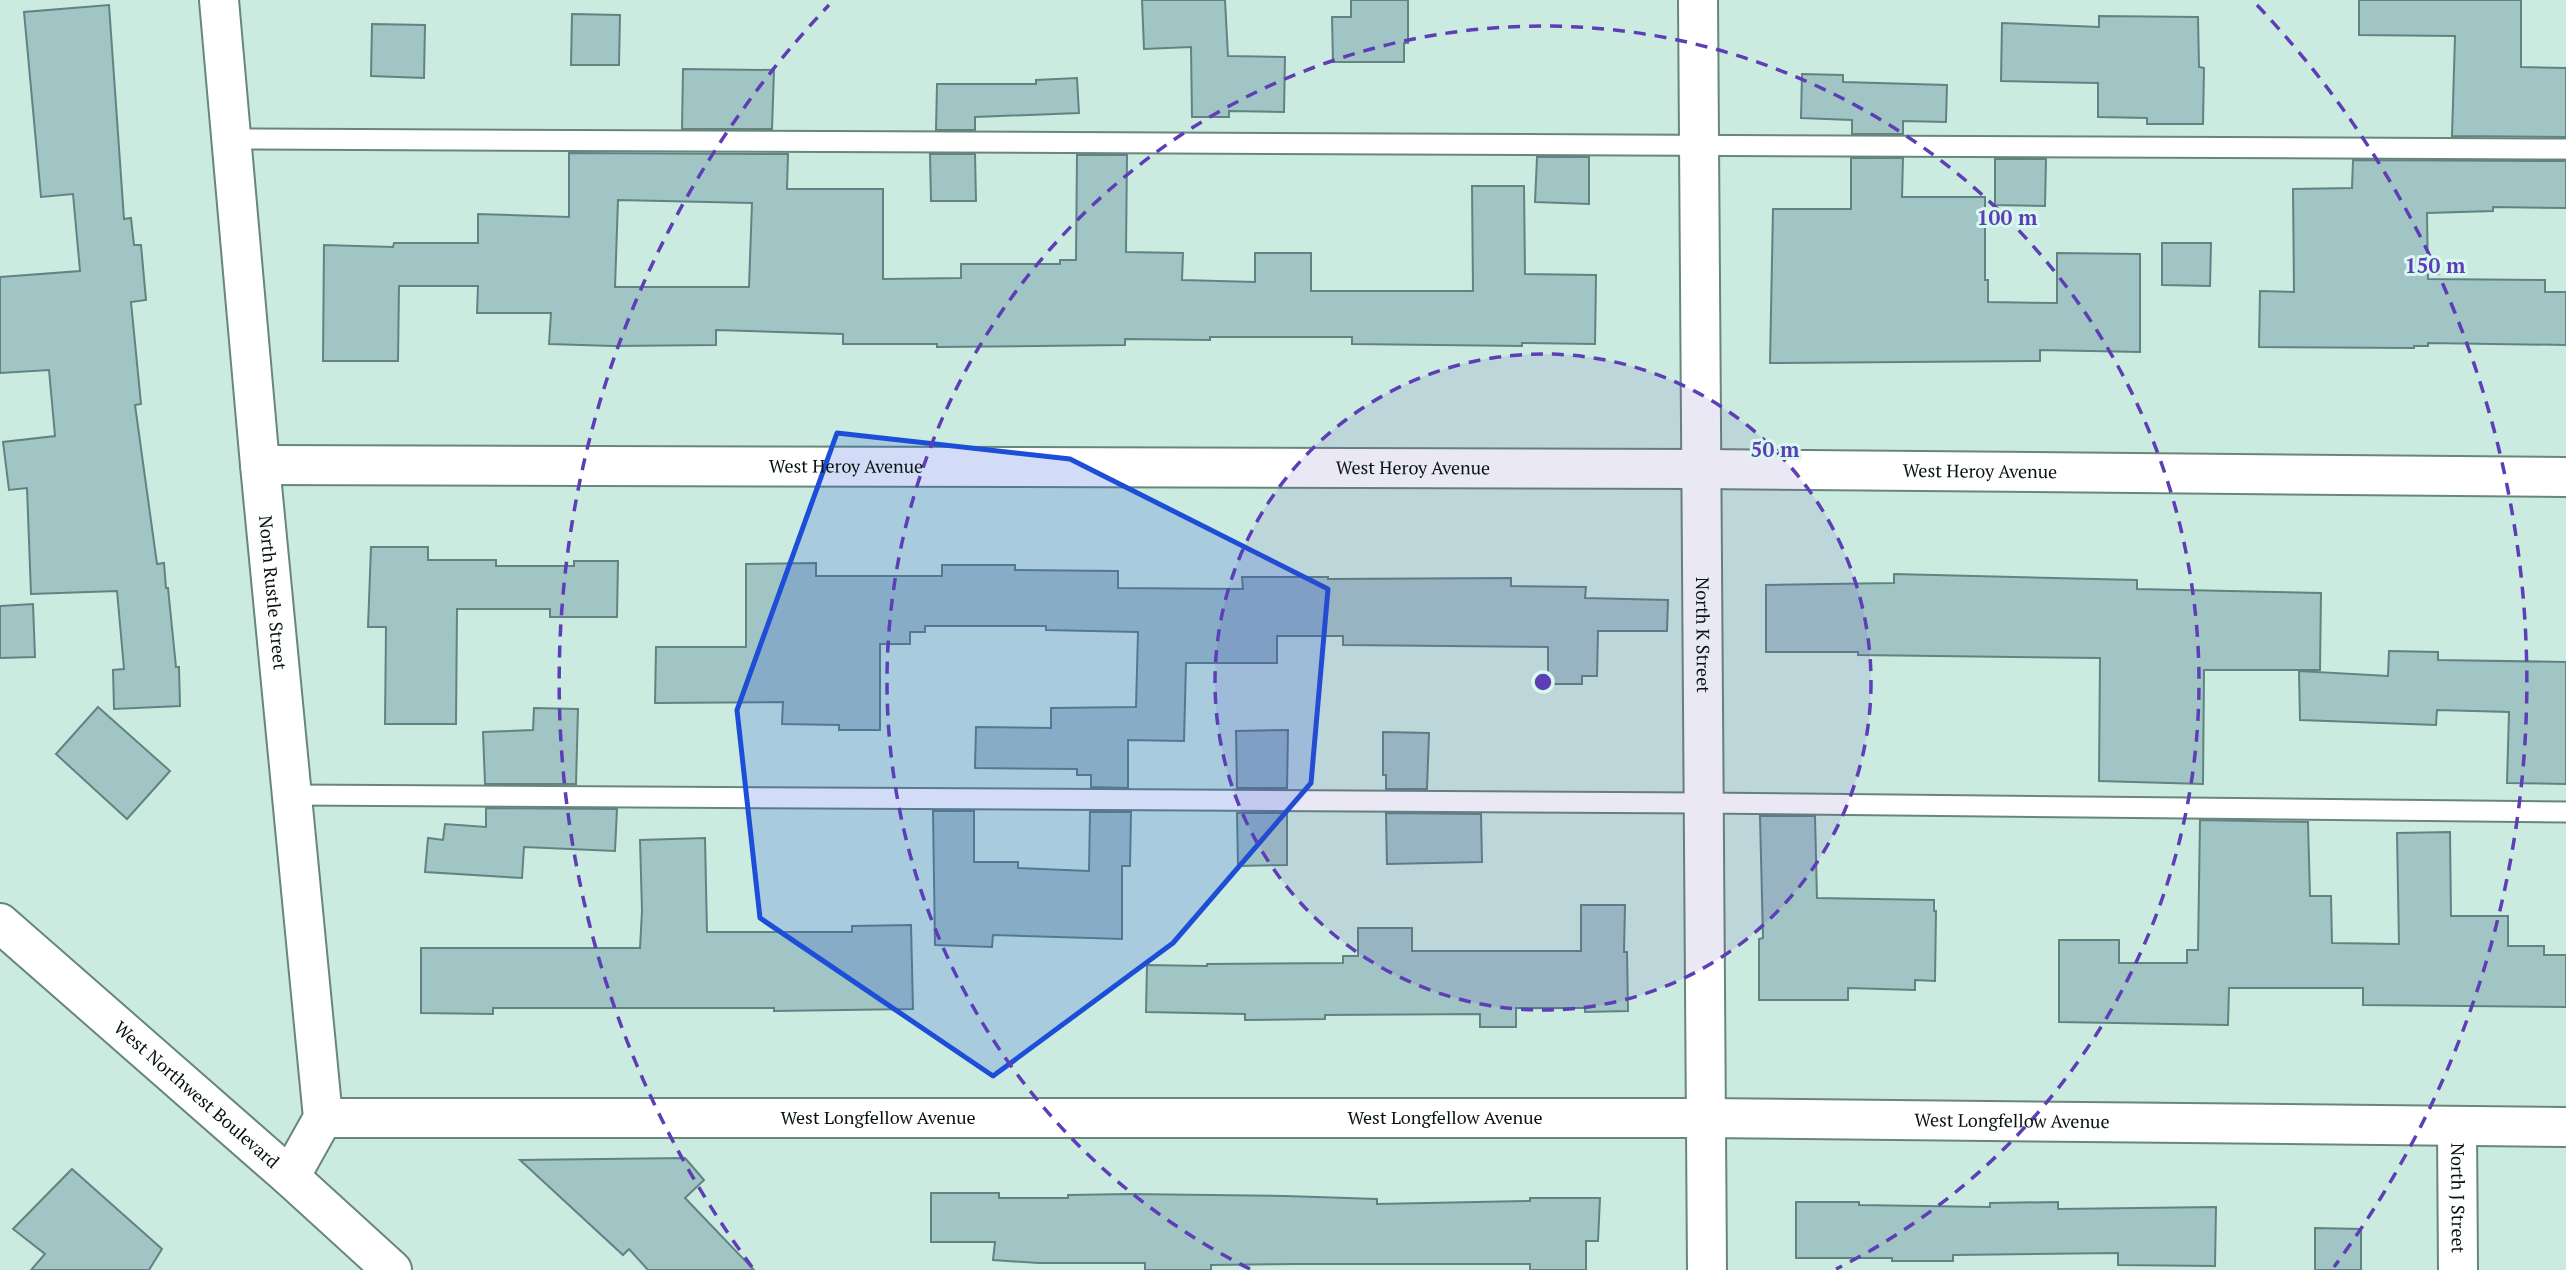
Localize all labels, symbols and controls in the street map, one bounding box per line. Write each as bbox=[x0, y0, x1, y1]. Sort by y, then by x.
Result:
text: 100 m bbox=[1977, 203, 2038, 231]
text: 150 m bbox=[2405, 251, 2466, 279]
text: 50 m bbox=[1751, 435, 1800, 463]
street label: West Heroy Avenue bbox=[769, 453, 923, 478]
street label: West Heroy Avenue bbox=[1336, 455, 1490, 479]
street label: West Heroy Avenue bbox=[1903, 458, 2057, 483]
street label: North Rustle Street bbox=[254, 514, 293, 671]
street label: North K Street bbox=[1691, 577, 1716, 693]
centre of rings bbox=[1531, 670, 1555, 694]
street label: West Northwest Boulevard bbox=[109, 1015, 285, 1173]
street label: West Longfellow Avenue bbox=[780, 1105, 976, 1129]
street label: West Longfellow Avenue bbox=[1347, 1105, 1543, 1129]
street label: West Longfellow Avenue bbox=[1914, 1107, 2110, 1133]
street label: North J Street bbox=[2446, 1143, 2471, 1254]

